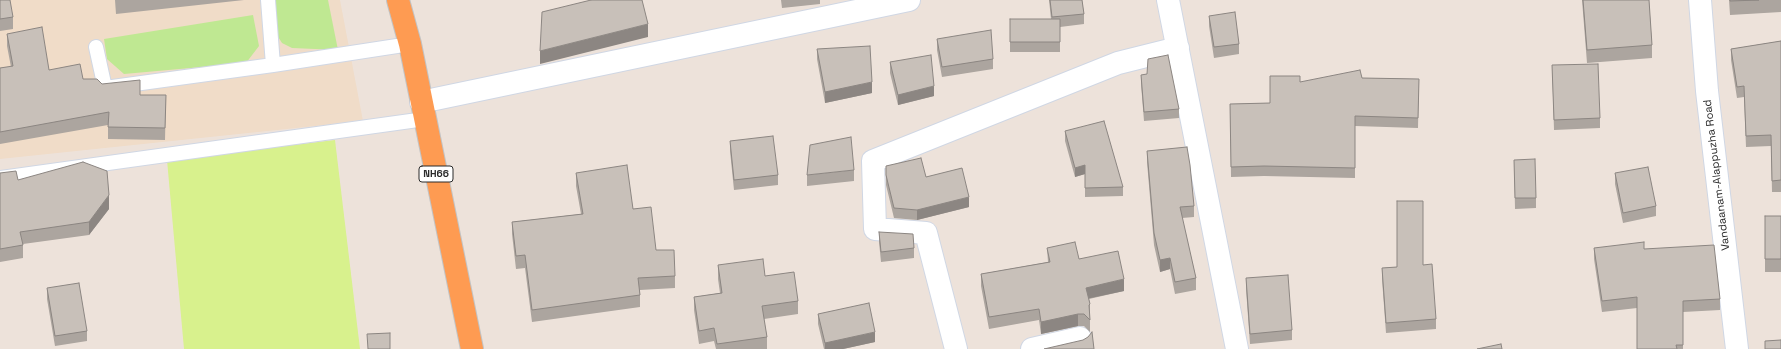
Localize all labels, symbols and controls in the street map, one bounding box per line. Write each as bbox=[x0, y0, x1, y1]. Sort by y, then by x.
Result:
street label: Vandaanam-Alappuzha Road bbox=[1701, 99, 1733, 251]
road number: NH66 bbox=[419, 166, 453, 182]

